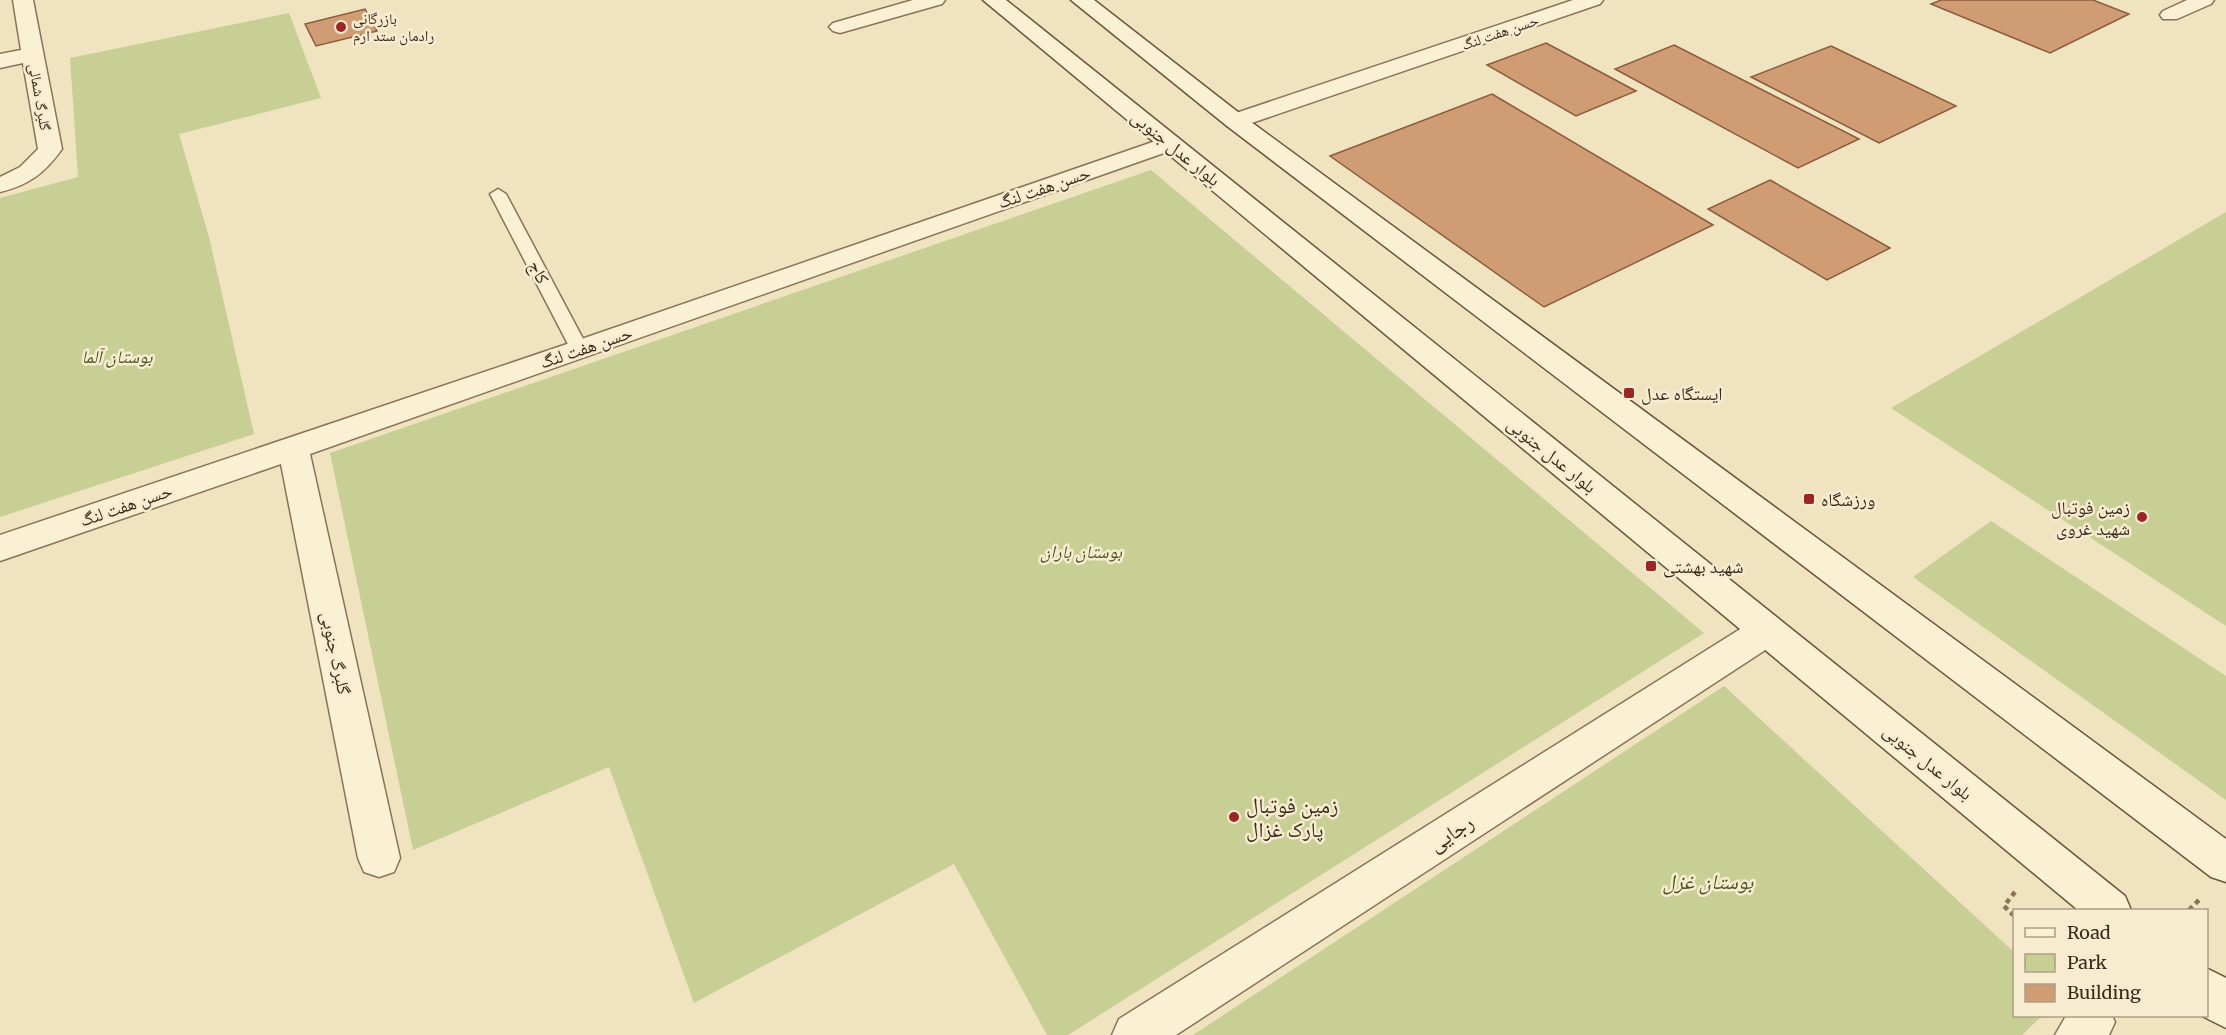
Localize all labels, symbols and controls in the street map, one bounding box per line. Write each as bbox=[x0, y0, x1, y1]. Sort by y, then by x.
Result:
place label: بازرگانی رادمان ستد ارم bbox=[353, 9, 434, 46]
street label: حسن هفت لنگ bbox=[1459, 10, 1542, 55]
marker: بازرگانی رادمان ستد ارم bbox=[334, 20, 348, 34]
street label: گلبرگ شمالی bbox=[24, 62, 55, 133]
street label: بلوار عدل جنوبی bbox=[1127, 105, 1225, 191]
street label: حسن هفت لنگ bbox=[995, 160, 1093, 214]
street label: کاج bbox=[522, 256, 555, 289]
street label: حسن هفت لنگ bbox=[537, 320, 635, 374]
park label: بوستان آلما bbox=[82, 345, 153, 368]
place label: ایستگاه عدل bbox=[1641, 382, 1723, 405]
marker: ایستگاه عدل bbox=[1622, 386, 1636, 400]
street label: بلوار عدل جنوبی bbox=[1503, 412, 1601, 498]
street label: حسن هفت لنگ bbox=[77, 478, 175, 532]
place label: ورزشگاه bbox=[1821, 488, 1875, 511]
marker: ورزشگاه bbox=[1802, 492, 1816, 506]
place label: زمین فوتبال شهید غروی bbox=[2051, 496, 2130, 540]
marker: زمین فوتبال شهید غروی bbox=[2135, 510, 2149, 524]
park label: بوستان باران bbox=[1040, 540, 1123, 563]
place label: شهید بهشتی bbox=[1663, 555, 1744, 578]
marker: شهید بهشتی bbox=[1644, 559, 1658, 573]
street label: گلبرگ جنوبی bbox=[316, 609, 356, 697]
street label: بلوار عدل جنوبی bbox=[1879, 719, 1977, 805]
place label: زمین فوتبال پارک غزال bbox=[1246, 792, 1338, 843]
street label: رجایی bbox=[1423, 808, 1479, 858]
marker: زمین فوتبال پارک غزال bbox=[1227, 810, 1241, 824]
park label: بوستان غزل bbox=[1663, 868, 1754, 895]
legend bbox=[2013, 909, 2208, 1017]
text: Road bbox=[2067, 921, 2111, 944]
text: Park bbox=[2067, 951, 2108, 974]
text: Building bbox=[2067, 981, 2141, 1004]

